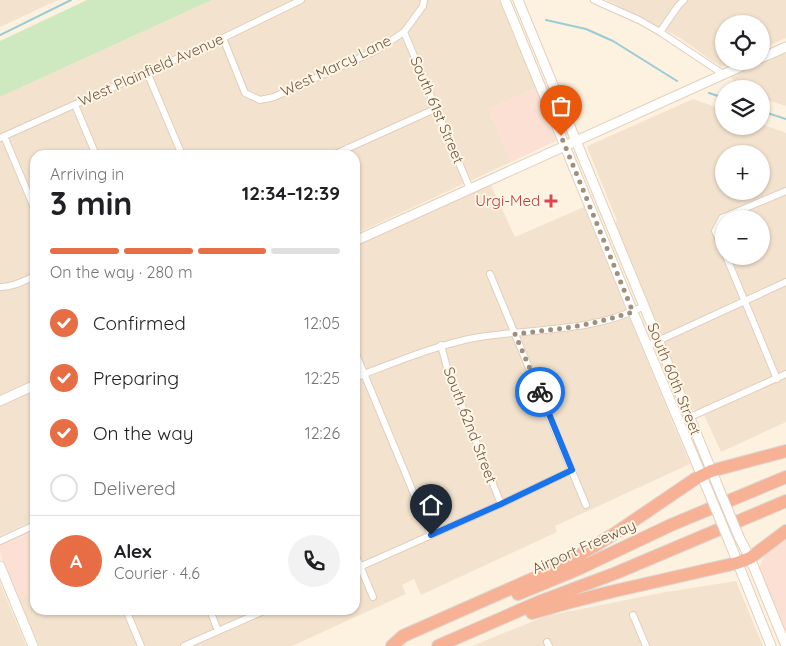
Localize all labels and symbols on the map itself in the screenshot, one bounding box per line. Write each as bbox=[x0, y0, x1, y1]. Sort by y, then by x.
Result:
street label: West Plainfield Avenue bbox=[75, 29, 226, 110]
street label: West Marcy Lane bbox=[277, 31, 394, 101]
street label: South 61st Street bbox=[406, 53, 469, 166]
pin bbox=[540, 85, 582, 136]
place label: Urgi-Med bbox=[475, 191, 540, 210]
marker: Urgi-Med bbox=[544, 194, 558, 208]
street label: South 60th Street bbox=[643, 320, 706, 438]
street label: South 62nd Street bbox=[440, 364, 501, 486]
courier bbox=[515, 367, 565, 417]
pin bbox=[410, 484, 452, 535]
street label: Airport Freeway bbox=[529, 515, 639, 578]

